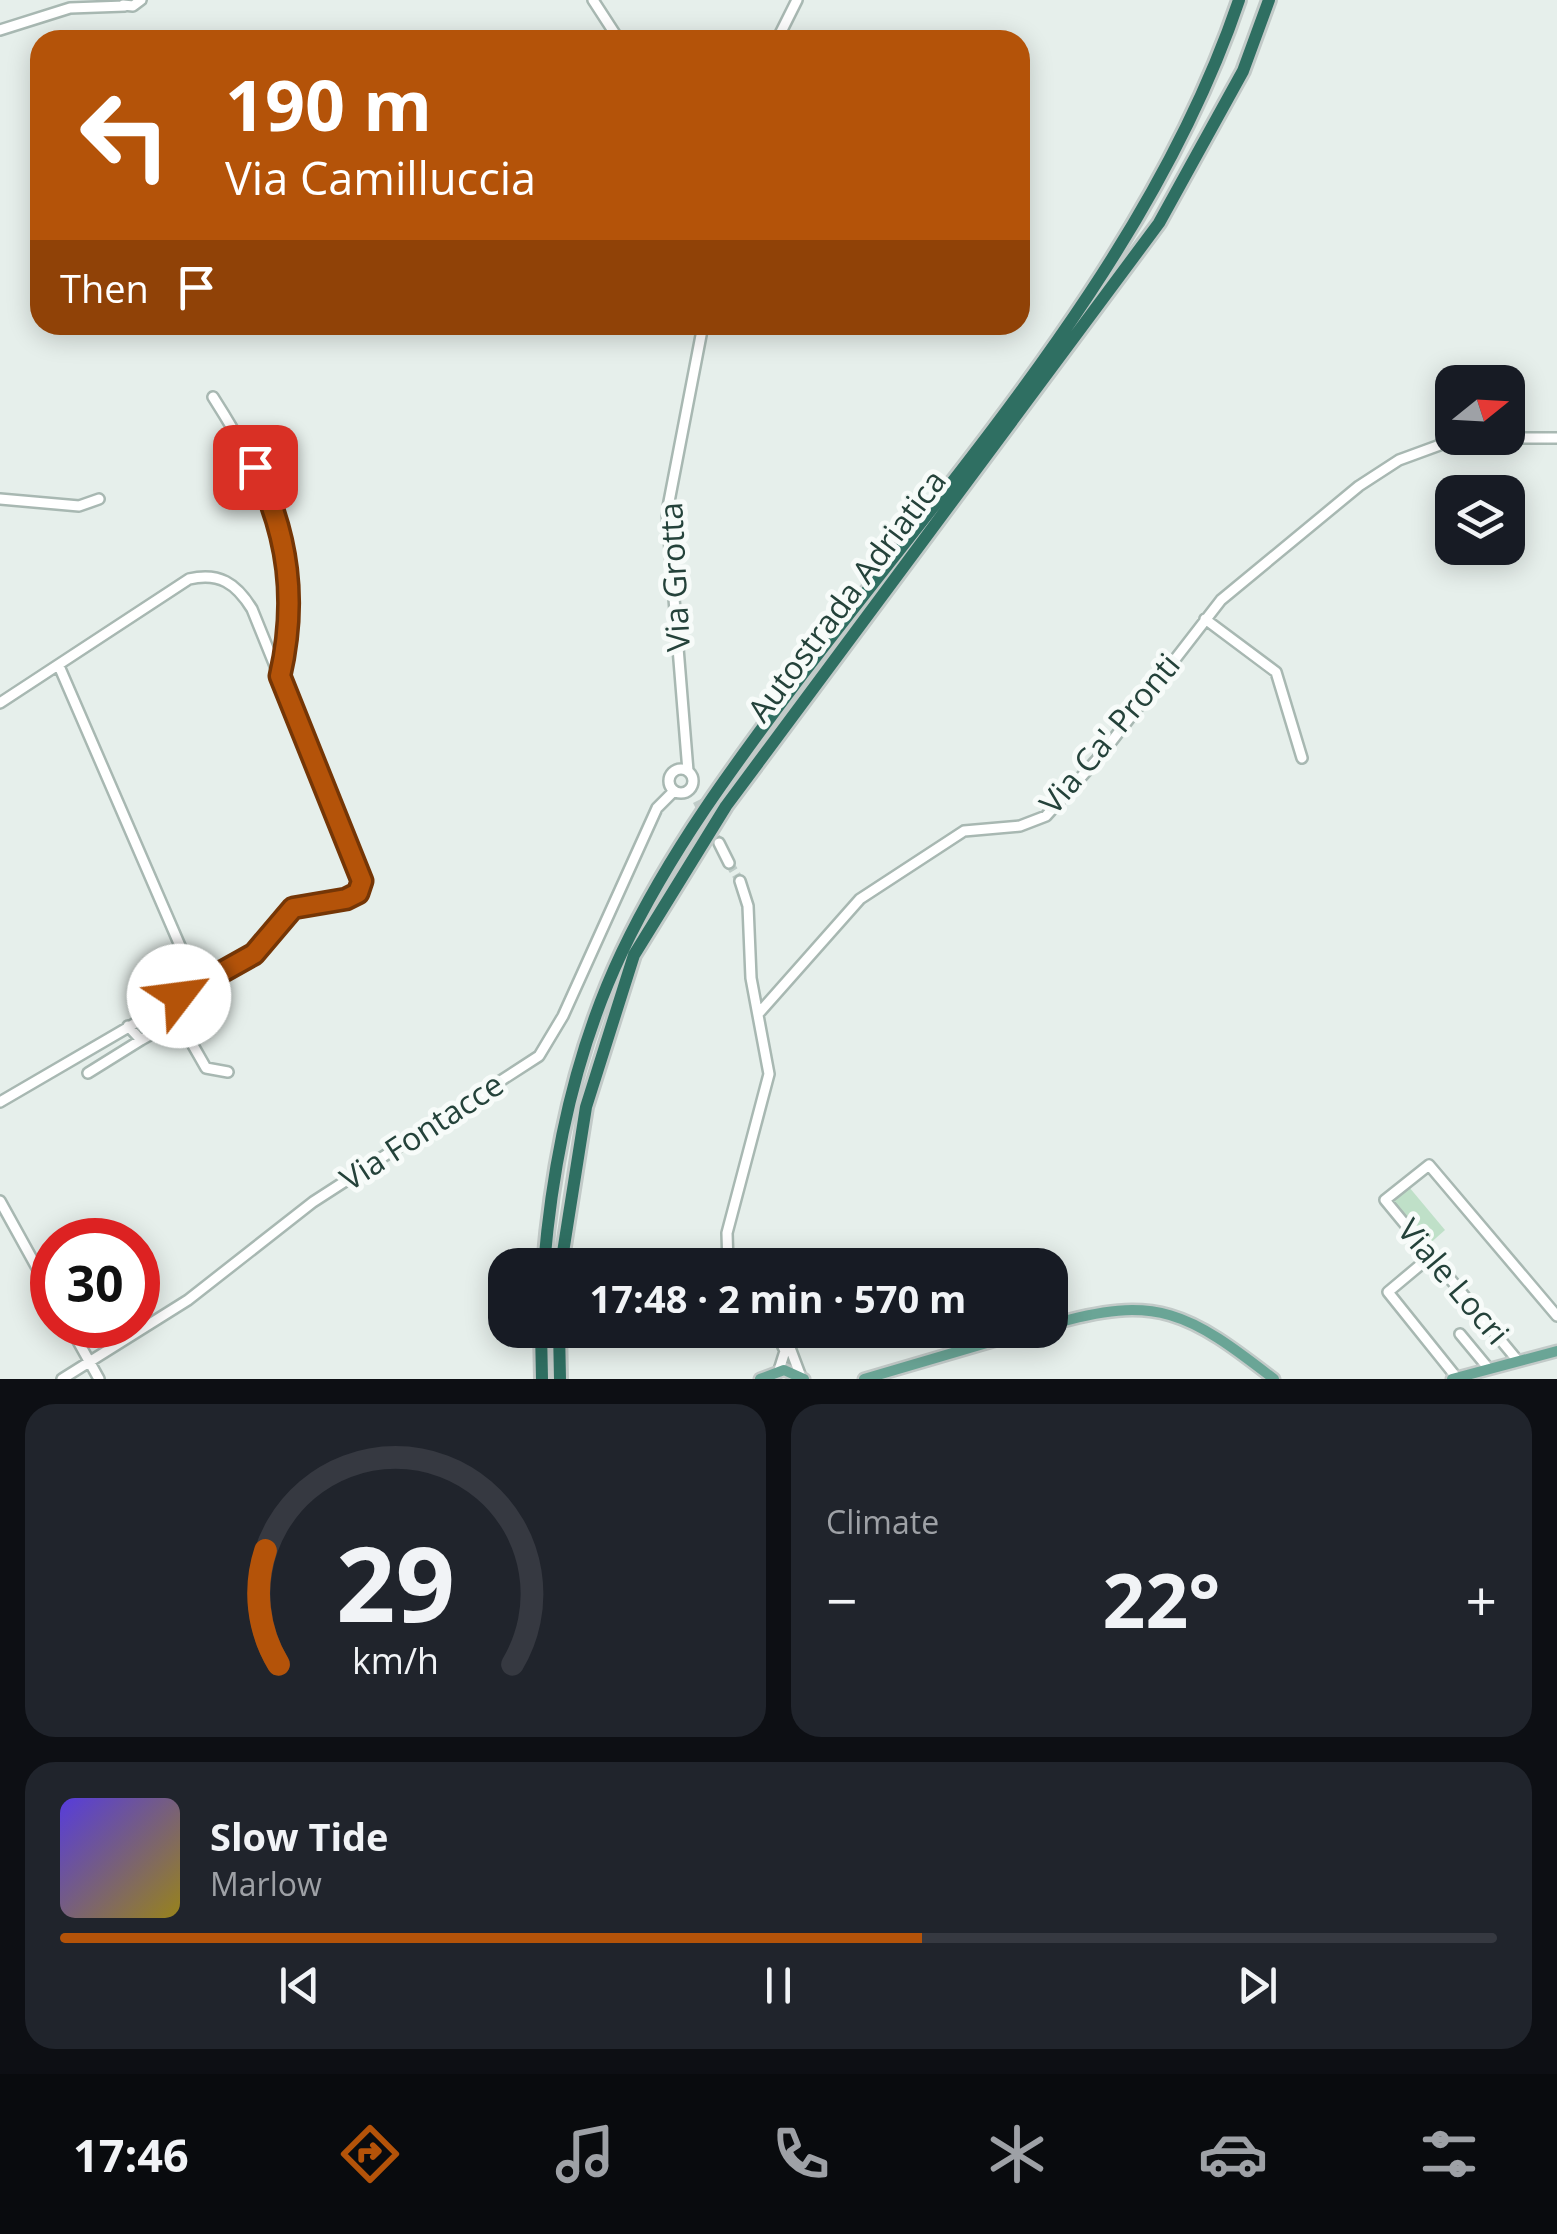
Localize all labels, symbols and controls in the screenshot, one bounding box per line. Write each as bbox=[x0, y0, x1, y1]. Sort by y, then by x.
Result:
text: 190 m bbox=[225, 56, 432, 152]
icon: left bbox=[60, 70, 190, 200]
text: Via Camilluccia bbox=[225, 147, 536, 208]
icon: arrive bbox=[169, 260, 224, 315]
text: Then bbox=[60, 262, 149, 314]
north arrow bbox=[1435, 365, 1525, 455]
map controls bbox=[1435, 365, 1525, 565]
pin bbox=[213, 425, 298, 510]
icon: arrive bbox=[228, 440, 283, 495]
street label: Autostrada Adriatica bbox=[737, 460, 955, 730]
button: layers bbox=[1435, 475, 1525, 565]
street label: Via Grotta bbox=[648, 501, 699, 653]
street label: Via Ca' Pronti bbox=[1029, 644, 1189, 822]
position arrow bbox=[127, 944, 231, 1048]
street label: Via Fontacce bbox=[331, 1062, 511, 1200]
street label: Viale Locri bbox=[1389, 1209, 1519, 1353]
speed limit sign: 30 bbox=[30, 1218, 160, 1348]
text: 17:48 · 2 min · 570 m bbox=[590, 1272, 966, 1324]
text: Climate bbox=[826, 1500, 939, 1543]
text: 29 bbox=[336, 1511, 455, 1652]
text: 22° bbox=[1103, 1548, 1220, 1650]
text: − bbox=[826, 1562, 857, 1637]
text: + bbox=[1466, 1562, 1497, 1637]
text: km/h bbox=[352, 1636, 439, 1684]
text: Slow Tide bbox=[210, 1810, 389, 1862]
text: Marlow bbox=[210, 1862, 322, 1905]
icon: previous bbox=[272, 1958, 327, 2013]
icon: pause bbox=[751, 1958, 806, 2013]
icon: next bbox=[1230, 1958, 1285, 2013]
icon: directions bbox=[335, 2119, 405, 2189]
icon: music bbox=[550, 2119, 620, 2189]
icon: phone bbox=[766, 2119, 836, 2189]
icon: climate bbox=[982, 2119, 1052, 2189]
icon: car bbox=[1198, 2119, 1268, 2189]
icon: filters bbox=[1414, 2119, 1484, 2189]
text: 17:46 bbox=[73, 2124, 189, 2185]

